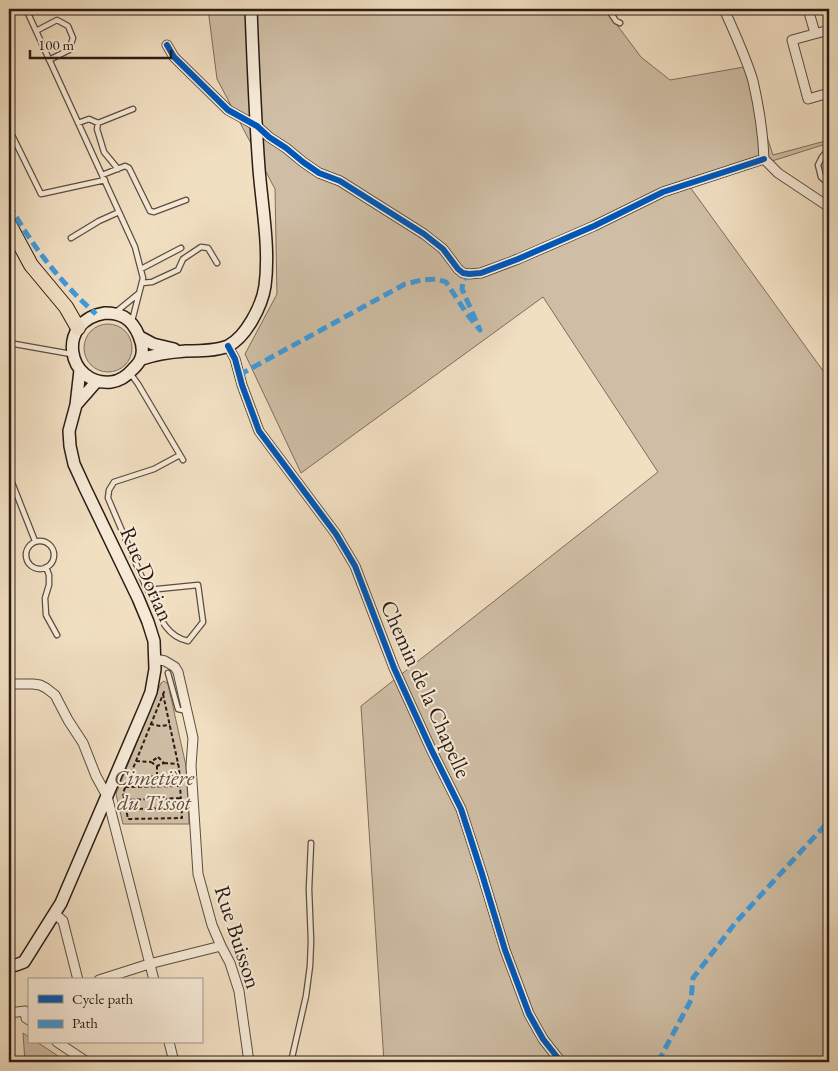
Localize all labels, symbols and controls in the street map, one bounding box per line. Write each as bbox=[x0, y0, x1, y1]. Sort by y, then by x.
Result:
scale bar bbox=[30, 28, 171, 60]
text: 100 m bbox=[38, 35, 75, 54]
street label: Rue Dorian bbox=[113, 522, 181, 626]
street label: Chemin de la Chapelle bbox=[374, 596, 478, 783]
park label: Cimetière du Tissot bbox=[114, 763, 195, 817]
street label: Rue Buisson bbox=[208, 882, 268, 993]
legend bbox=[28, 978, 202, 1044]
text: Cycle path bbox=[72, 989, 134, 1008]
text: Path bbox=[72, 1013, 98, 1032]

